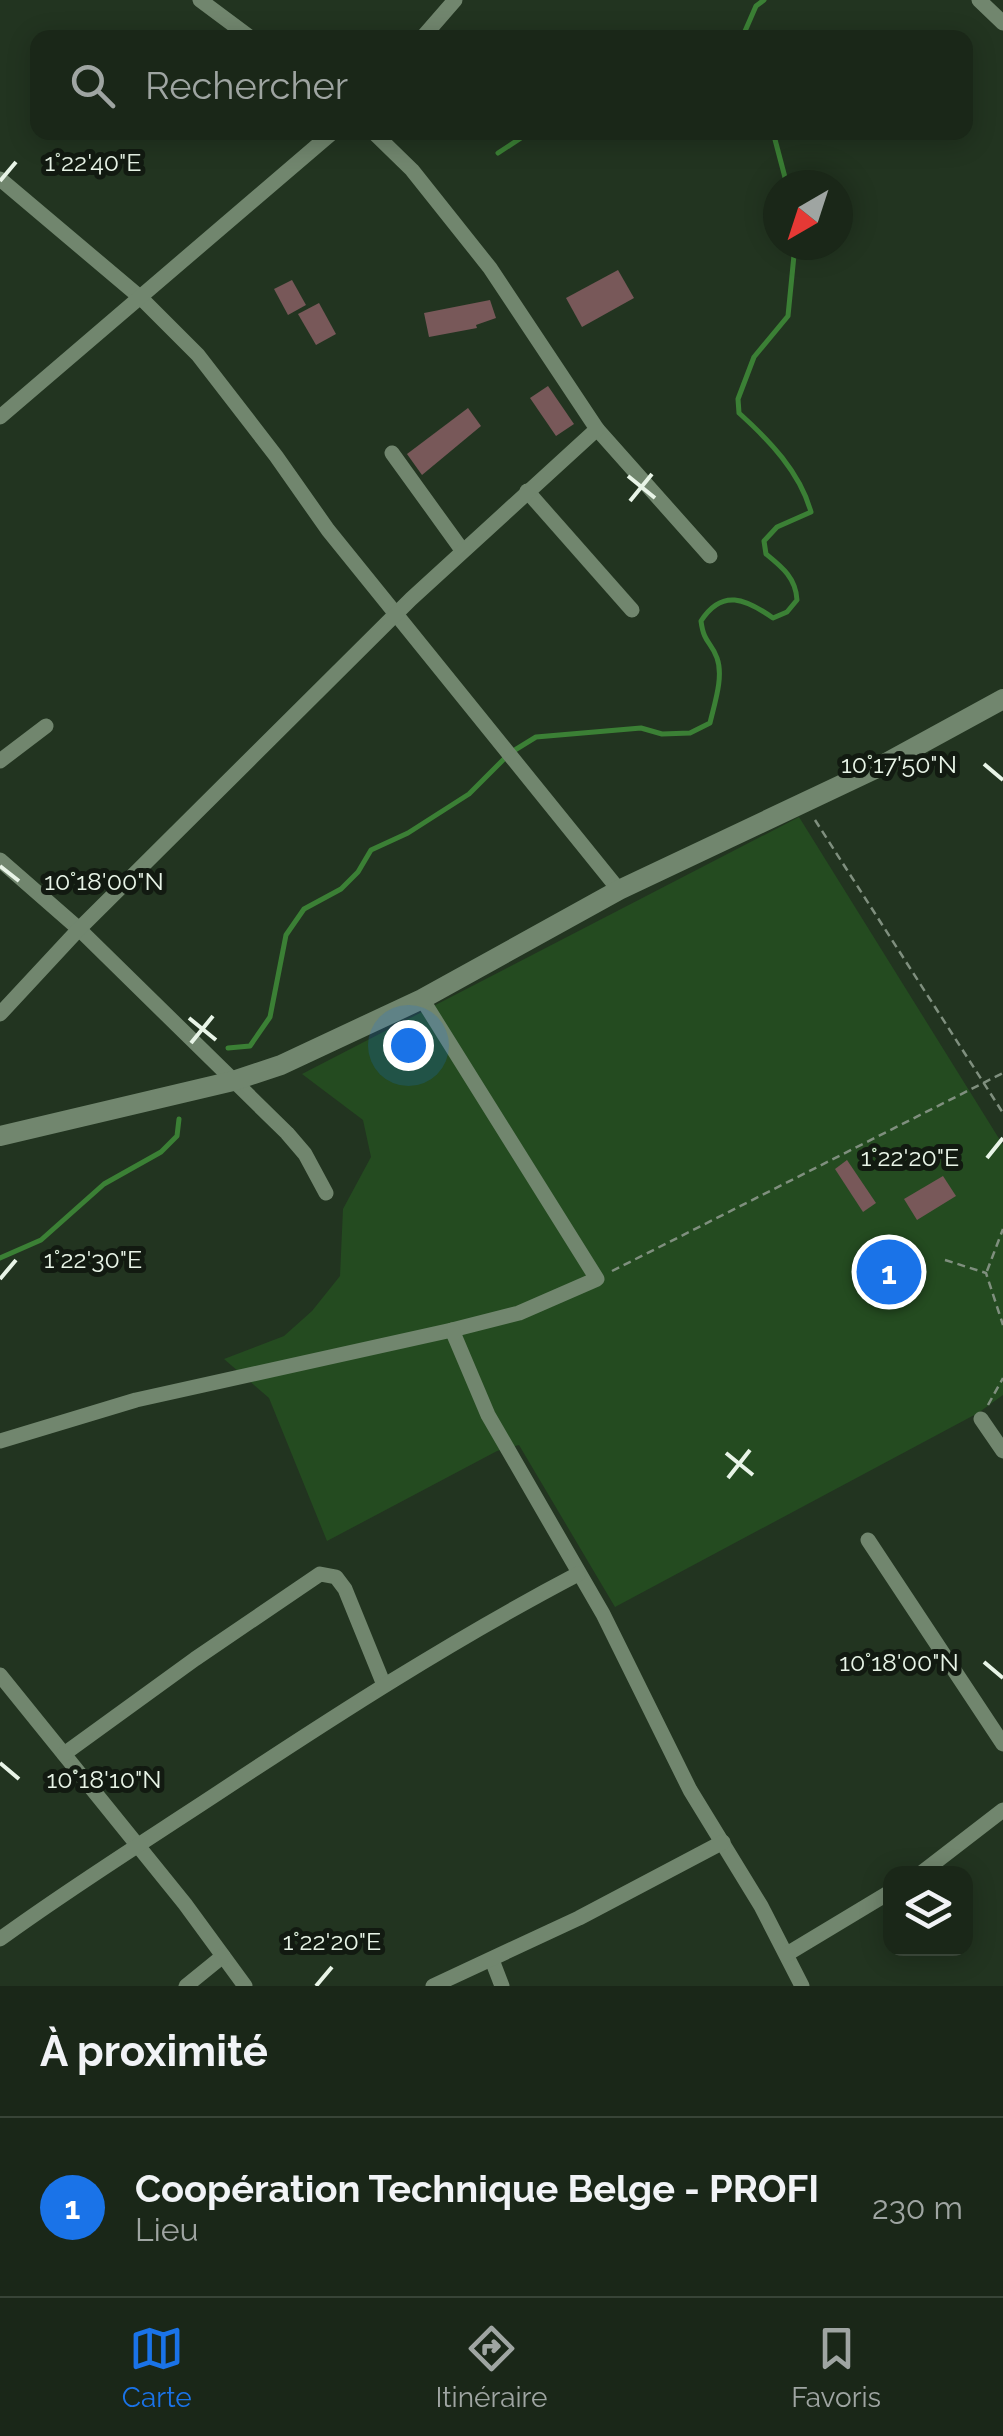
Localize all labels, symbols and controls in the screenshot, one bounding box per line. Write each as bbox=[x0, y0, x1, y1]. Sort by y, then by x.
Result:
search box bbox=[30, 30, 973, 140]
icon: search bbox=[65, 58, 120, 113]
text: Rechercher bbox=[145, 63, 348, 108]
text: 1°22'40"E bbox=[44, 147, 142, 177]
north arrow bbox=[763, 170, 853, 260]
text: 10°17'50"N bbox=[841, 749, 957, 779]
text: 10°18'00"N bbox=[44, 866, 164, 896]
your location bbox=[383, 1020, 434, 1071]
text: 1°22'20"E bbox=[861, 1142, 959, 1172]
pin: 1 bbox=[856, 1234, 922, 1310]
text: 1°22'30"E bbox=[44, 1244, 142, 1274]
text: 10°18'00"N bbox=[839, 1647, 959, 1677]
text: 10°18'10"N bbox=[47, 1764, 162, 1794]
map controls bbox=[883, 1866, 973, 1956]
button: layers bbox=[883, 1866, 973, 1956]
text: 1°22'20"E bbox=[283, 1926, 381, 1956]
text: À proximité bbox=[40, 2027, 268, 2076]
text: Coopération Technique Belge - PROFI bbox=[135, 2166, 819, 2211]
text: 1 bbox=[65, 2189, 80, 2226]
text: 230 m bbox=[872, 2189, 963, 2226]
text: Lieu bbox=[135, 2211, 198, 2248]
tab: Carte bbox=[122, 2321, 192, 2414]
tab: Itinéraire bbox=[435, 2321, 547, 2414]
tab: Favoris bbox=[791, 2321, 881, 2414]

